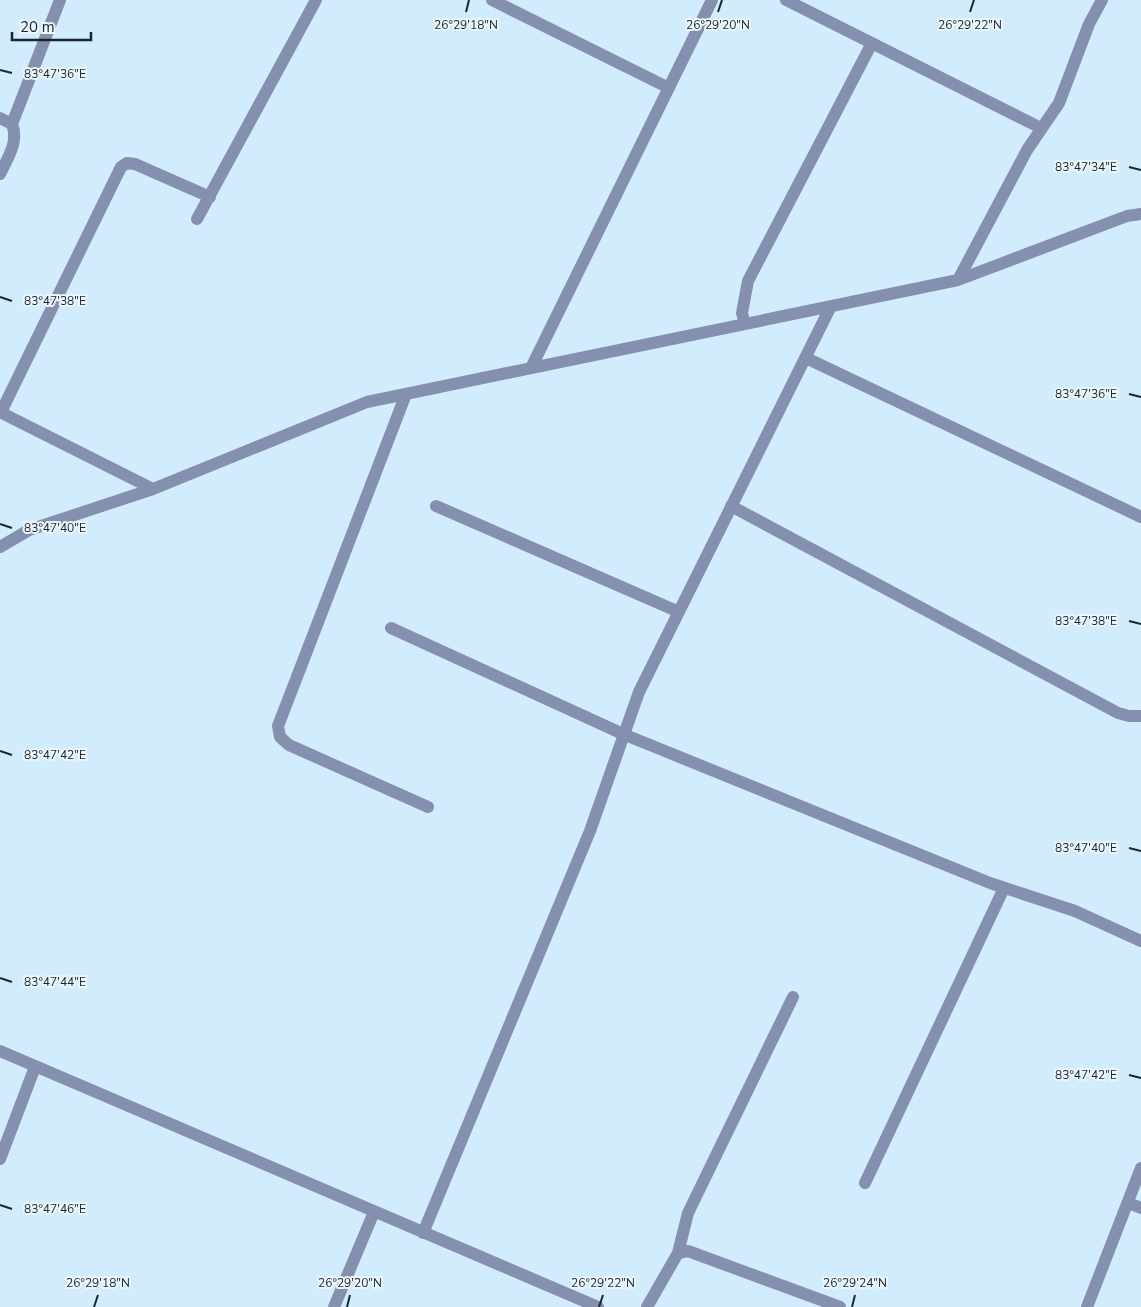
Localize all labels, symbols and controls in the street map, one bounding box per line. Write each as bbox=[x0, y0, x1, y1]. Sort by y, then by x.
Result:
scale bar bbox=[12, 10, 91, 42]
text: 20 m bbox=[20, 17, 55, 37]
text: 26°29'18"N bbox=[434, 17, 498, 33]
text: 26°29'20"N bbox=[686, 17, 750, 33]
text: 26°29'22"N bbox=[938, 17, 1002, 33]
text: 83°47'36"E bbox=[24, 66, 86, 82]
text: 83°47'34"E bbox=[1055, 159, 1117, 175]
text: 83°47'38"E bbox=[24, 293, 86, 309]
text: 83°47'36"E bbox=[1055, 386, 1117, 402]
text: 83°47'40"E bbox=[24, 520, 86, 536]
text: 83°47'38"E bbox=[1055, 613, 1117, 629]
text: 83°47'42"E bbox=[24, 747, 86, 763]
text: 83°47'40"E bbox=[1055, 840, 1117, 856]
text: 83°47'44"E bbox=[24, 974, 86, 990]
text: 83°47'42"E bbox=[1055, 1067, 1117, 1083]
text: 83°47'46"E bbox=[24, 1201, 86, 1217]
text: 26°29'18"N bbox=[66, 1275, 130, 1291]
text: 26°29'20"N bbox=[318, 1275, 382, 1291]
text: 26°29'22"N bbox=[571, 1275, 635, 1291]
text: 26°29'24"N bbox=[823, 1275, 887, 1291]

